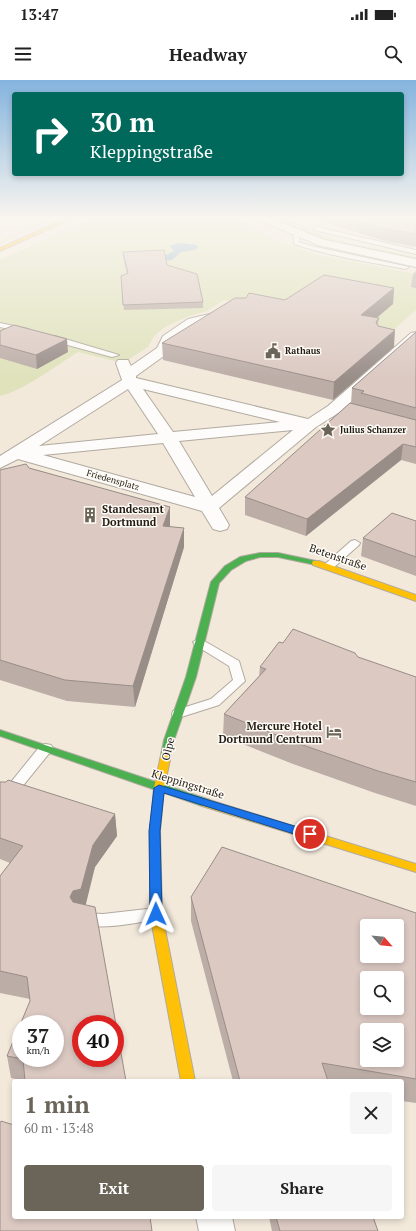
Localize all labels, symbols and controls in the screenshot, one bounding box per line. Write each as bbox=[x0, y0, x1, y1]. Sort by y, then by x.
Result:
text: 13:47 bbox=[20, 4, 59, 24]
text: Headway bbox=[169, 42, 247, 66]
icon: menu bbox=[12, 43, 34, 65]
icon: search bbox=[382, 43, 404, 65]
text: 30 m bbox=[90, 103, 155, 140]
icon: right bbox=[24, 108, 76, 160]
text: Kleppingstraße bbox=[90, 139, 213, 163]
public building icon: Rathaus bbox=[264, 342, 282, 360]
place label: Rathaus bbox=[285, 345, 320, 357]
place icon: Julius Schanzer bbox=[319, 421, 337, 439]
place label: Julius Schanzer bbox=[340, 424, 406, 436]
street label: Friedensplatz bbox=[85, 467, 141, 493]
place label: Standesamt Dortmund bbox=[102, 502, 164, 529]
building icon: Standesamt Dortmund bbox=[81, 506, 99, 524]
street label: Betenstraße bbox=[308, 541, 369, 573]
place label: Mercure Hotel Dortmund Centrum bbox=[219, 719, 323, 746]
hotel icon: Mercure Hotel Dortmund Centrum bbox=[325, 723, 343, 741]
street label: Olpe bbox=[158, 736, 178, 762]
street label: Kleppingstraße bbox=[150, 766, 226, 802]
pin bbox=[293, 817, 327, 851]
icon: arrive bbox=[299, 823, 321, 845]
position arrow bbox=[135, 893, 177, 935]
north arrow bbox=[360, 919, 404, 963]
map controls bbox=[360, 919, 404, 1067]
button: search bbox=[360, 971, 404, 1015]
speed limit sign: 40 bbox=[72, 1015, 124, 1067]
text: 37 bbox=[27, 1022, 49, 1049]
button: layers bbox=[360, 1023, 404, 1067]
text: km/h bbox=[26, 1044, 50, 1057]
text: 1 min bbox=[24, 1088, 90, 1120]
button: close bbox=[350, 1092, 392, 1134]
text: 60 m · 13:48 bbox=[24, 1119, 94, 1137]
button: Exit bbox=[24, 1165, 204, 1211]
button: Share bbox=[212, 1165, 392, 1211]

